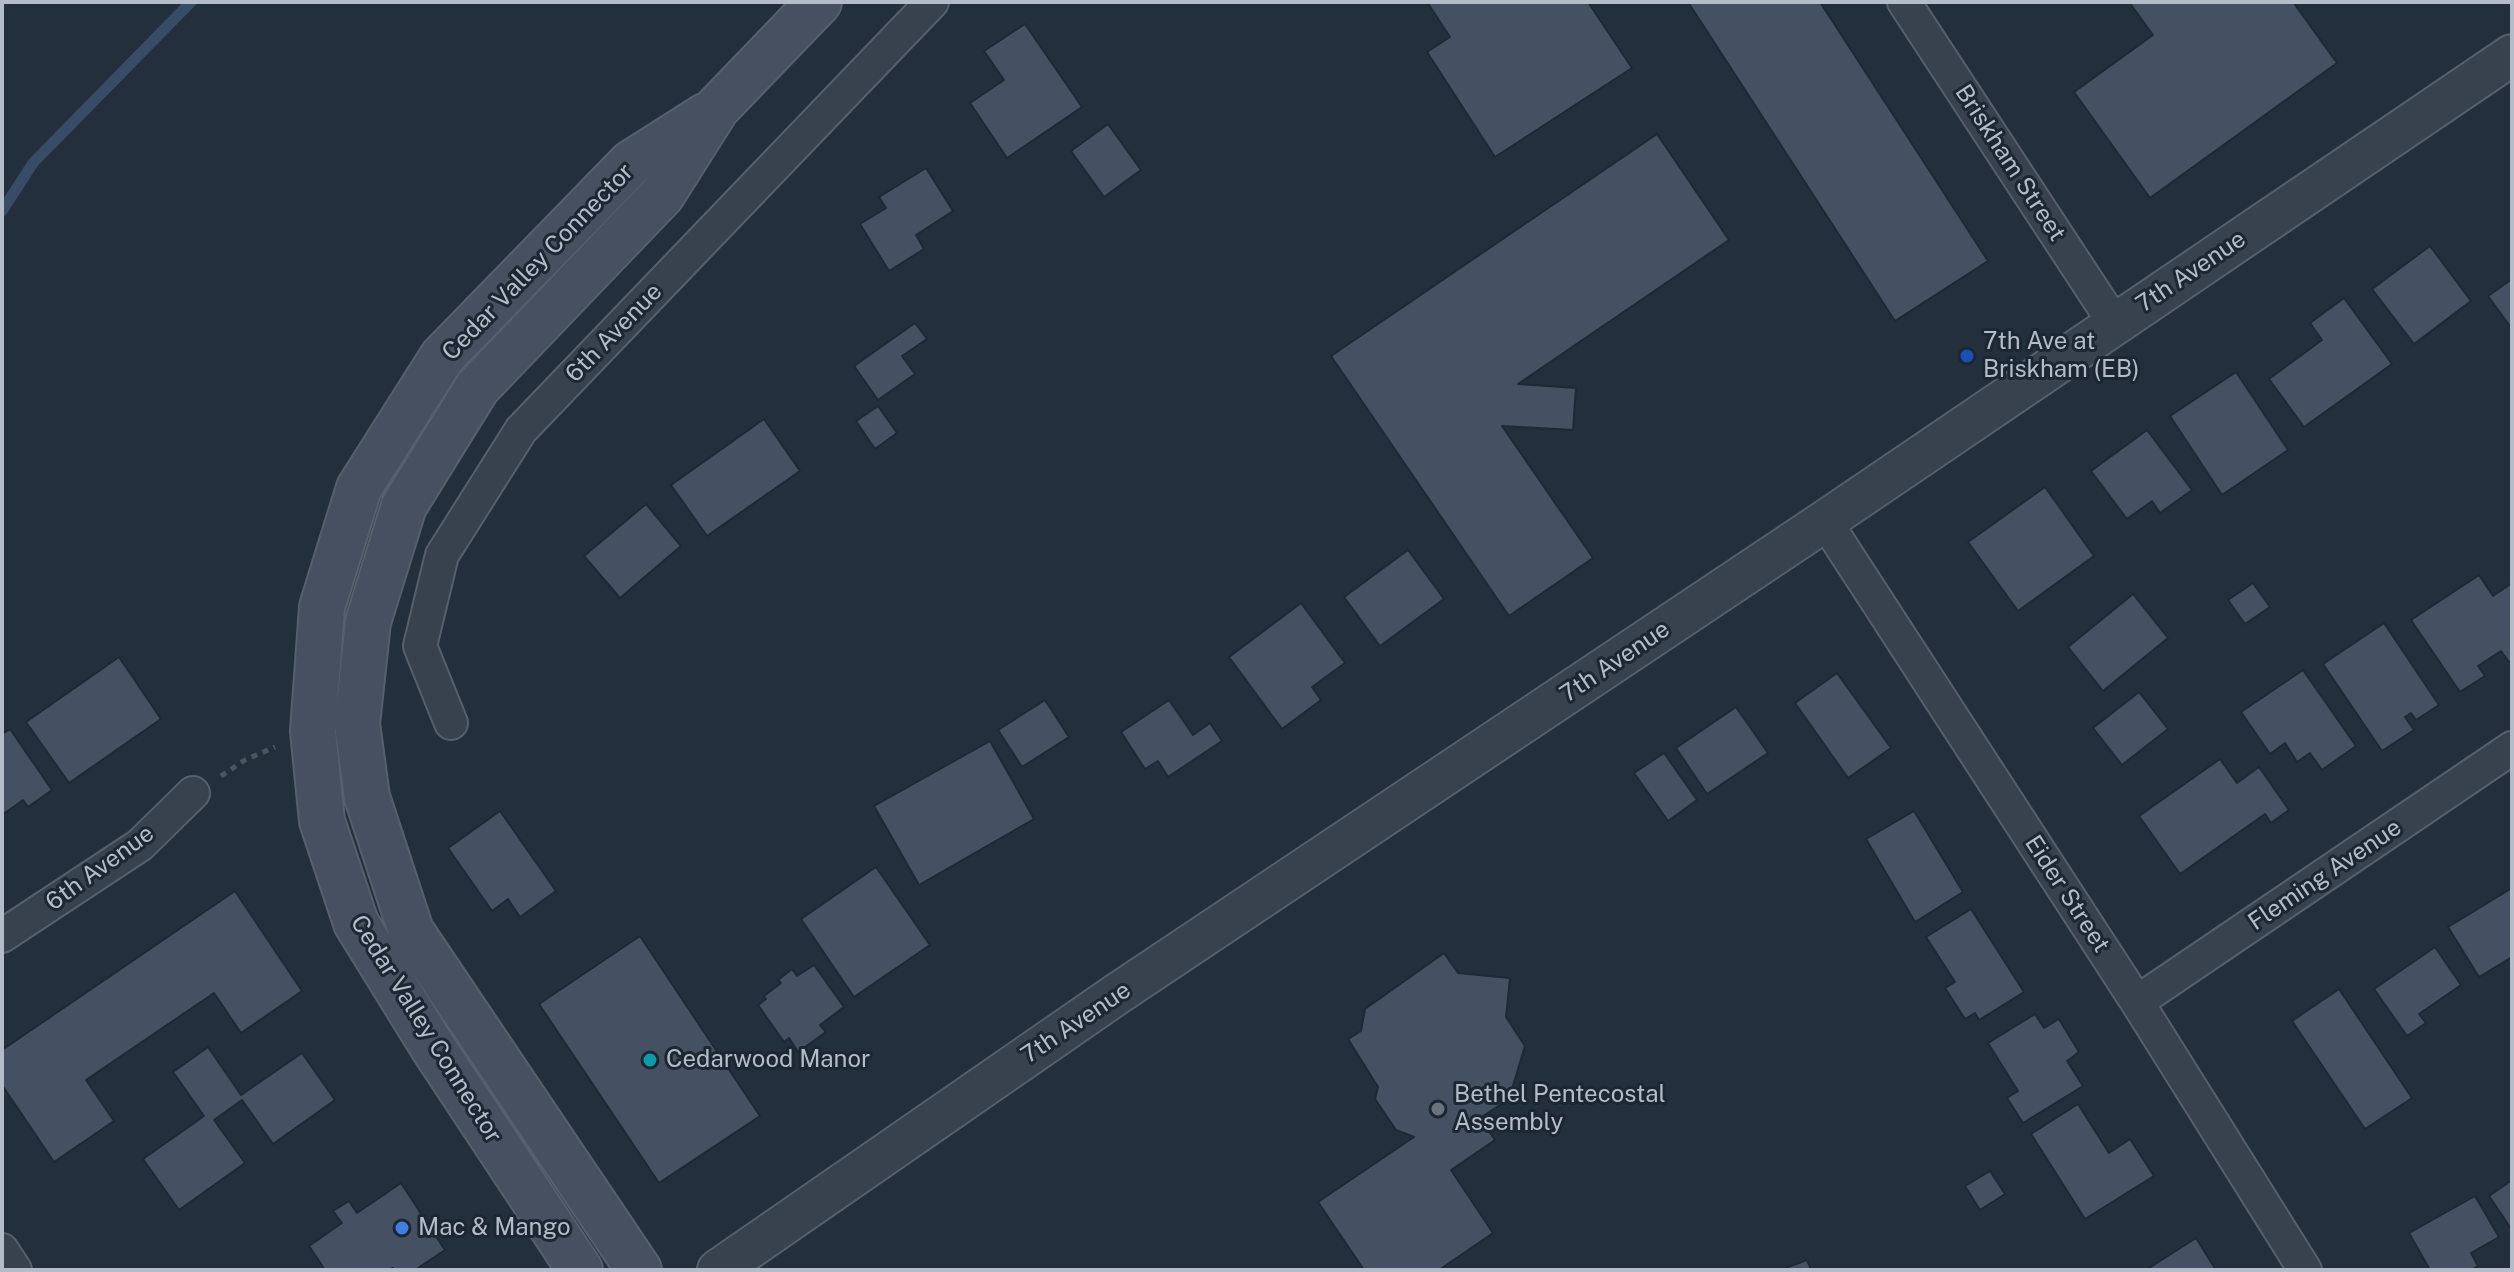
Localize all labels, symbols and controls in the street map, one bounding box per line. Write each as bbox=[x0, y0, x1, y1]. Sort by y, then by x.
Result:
street label: Briskham Street bbox=[1949, 79, 2071, 247]
street label: Cedar Valley Connector bbox=[436, 157, 640, 367]
street label: 7th Avenue bbox=[2131, 225, 2251, 319]
street label: 6th Avenue bbox=[560, 278, 668, 388]
place label: 7th Ave at Briskham (EB) bbox=[1983, 328, 2139, 384]
marker: 7th Ave at Briskham (EB) bbox=[1958, 347, 1976, 365]
street label: 7th Avenue bbox=[1555, 615, 1675, 709]
street label: Fleming Avenue bbox=[2243, 813, 2407, 937]
street label: 6th Avenue bbox=[40, 819, 160, 917]
street label: Eider Street bbox=[2019, 830, 2115, 958]
street label: Cedar Valley Connector bbox=[344, 910, 508, 1148]
street label: 7th Avenue bbox=[1016, 976, 1136, 1070]
place label: Cedarwood Manor bbox=[666, 1046, 870, 1074]
marker: Cedarwood Manor bbox=[641, 1051, 659, 1069]
place label: Bethel Pentecostal Assembly bbox=[1454, 1081, 1666, 1137]
marker: Bethel Pentecostal Assembly bbox=[1429, 1100, 1447, 1118]
place label: Mac & Mango bbox=[418, 1214, 571, 1242]
marker: Mac & Mango bbox=[393, 1219, 411, 1237]

